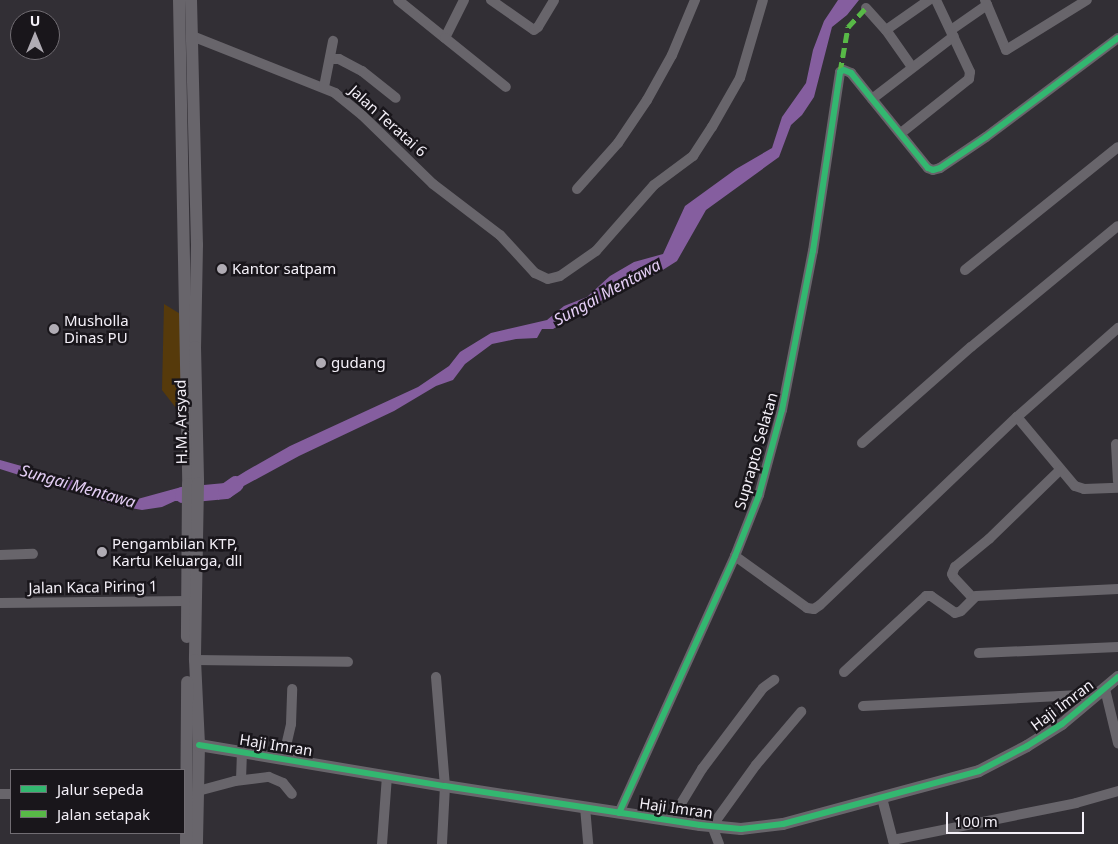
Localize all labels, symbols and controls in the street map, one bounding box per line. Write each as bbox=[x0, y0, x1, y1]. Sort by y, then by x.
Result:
north arrow bbox=[10, 10, 60, 60]
text: U bbox=[30, 11, 40, 30]
street label: Jalan Teratai 6 bbox=[345, 81, 431, 161]
water label: Sungai Mentawa bbox=[550, 255, 664, 329]
place label: Kantor satpam bbox=[232, 260, 336, 278]
marker: Kantor satpam bbox=[216, 263, 228, 275]
place label: Musholla Dinas PU bbox=[64, 311, 129, 346]
marker: Musholla Dinas PU bbox=[48, 323, 60, 335]
place label: gudang bbox=[331, 354, 386, 372]
marker: gudang bbox=[315, 357, 327, 369]
street label: H.M. Arsyad bbox=[171, 379, 191, 465]
street label: Suprapto Selatan bbox=[731, 390, 781, 512]
water label: Sungai Mentawa bbox=[18, 460, 138, 512]
place label: Pengambilan KTP, Kartu Keluarga, dll bbox=[112, 534, 242, 569]
marker: Pengambilan KTP, Kartu Keluarga, dll bbox=[96, 546, 108, 558]
street label: Jalan Kaca Piring 1 bbox=[28, 577, 158, 597]
street label: Haji Imran bbox=[1027, 676, 1097, 734]
street label: Haji Imran bbox=[238, 730, 314, 760]
legend bbox=[10, 769, 185, 834]
text: Jalur sepeda bbox=[57, 779, 144, 799]
street label: Haji Imran bbox=[638, 794, 714, 822]
scale bar bbox=[948, 802, 1086, 834]
text: Jalan setapak bbox=[57, 804, 150, 824]
text: 100 m bbox=[954, 811, 998, 831]

